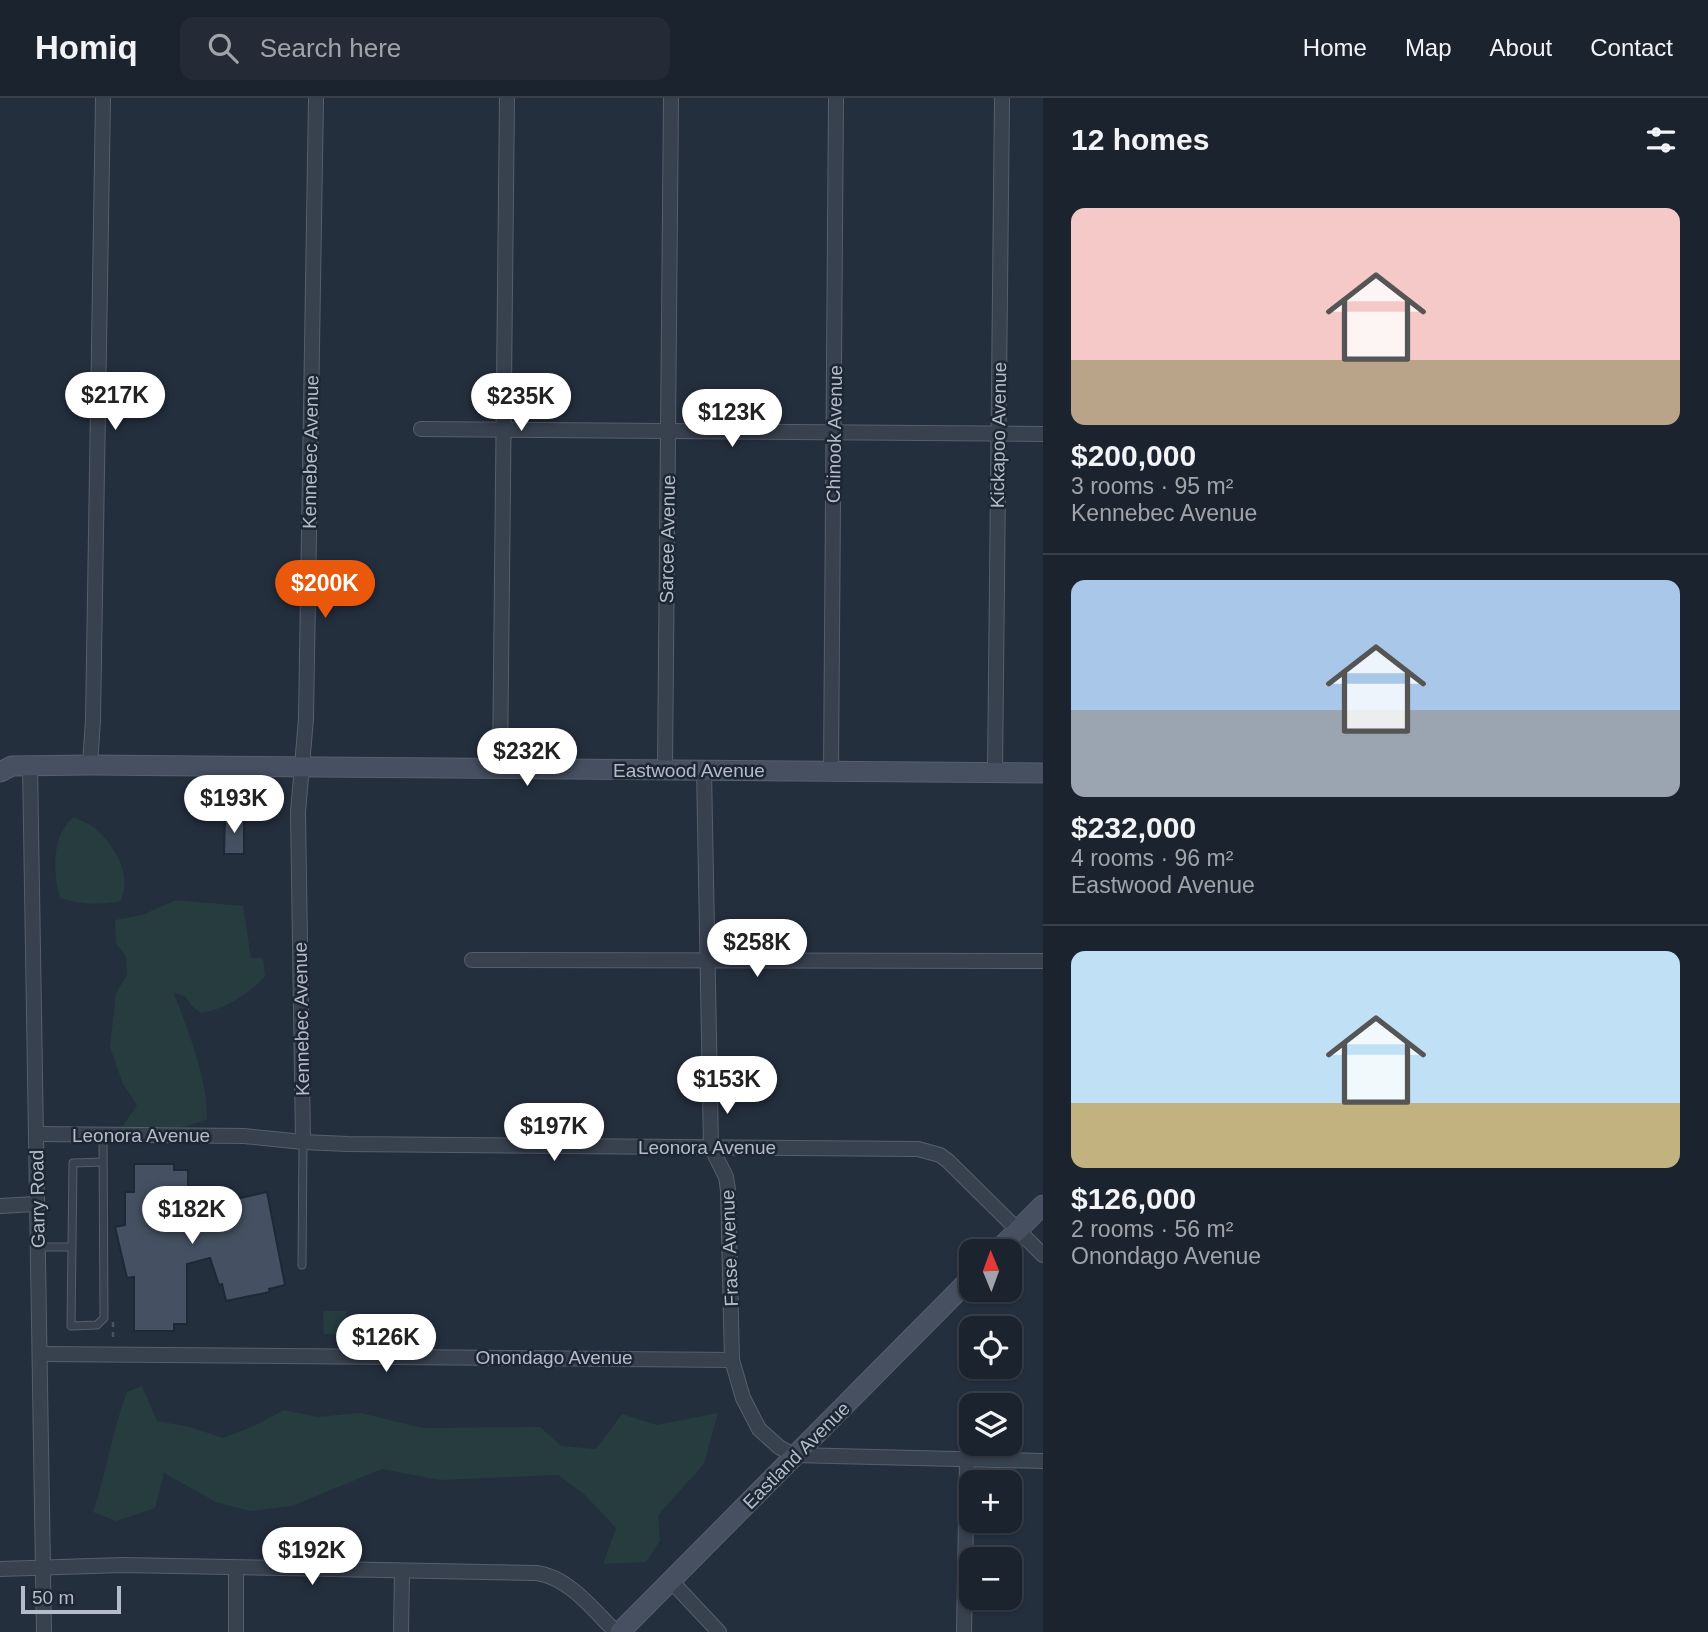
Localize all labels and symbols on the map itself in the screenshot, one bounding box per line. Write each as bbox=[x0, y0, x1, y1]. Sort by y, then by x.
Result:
street label: Kickapoo Avenue bbox=[987, 362, 1010, 508]
street label: Chinook Avenue bbox=[823, 365, 846, 503]
pin: $217K bbox=[66, 372, 164, 432]
pin: $235K bbox=[472, 374, 570, 433]
street label: Kennebec Avenue bbox=[299, 375, 322, 529]
pin: $123K bbox=[683, 390, 781, 449]
street label: Sarcee Avenue bbox=[656, 475, 679, 603]
pin: $200K bbox=[276, 560, 374, 620]
pin: $232K bbox=[478, 728, 576, 788]
street label: Eastwood Avenue bbox=[613, 760, 765, 781]
pin: $193K bbox=[185, 776, 283, 835]
pin: $258K bbox=[708, 920, 806, 979]
street label: Kennebec Avenue bbox=[290, 942, 313, 1096]
pin: $153K bbox=[678, 1056, 776, 1116]
pin: $197K bbox=[505, 1104, 603, 1163]
street label: Leonora Avenue bbox=[72, 1125, 210, 1146]
street label: Leonora Avenue bbox=[638, 1137, 776, 1158]
street label: Garry Road bbox=[26, 1150, 49, 1248]
pin: $182K bbox=[143, 1186, 241, 1246]
street label: Frase Avenue bbox=[717, 1189, 742, 1307]
north arrow bbox=[959, 1239, 1022, 1302]
pin: $126K bbox=[337, 1314, 435, 1374]
street label: Onondago Avenue bbox=[475, 1347, 633, 1368]
street label: Eastland Avenue bbox=[739, 1398, 854, 1513]
pin: $192K bbox=[263, 1528, 361, 1587]
scale bar bbox=[21, 1583, 121, 1615]

